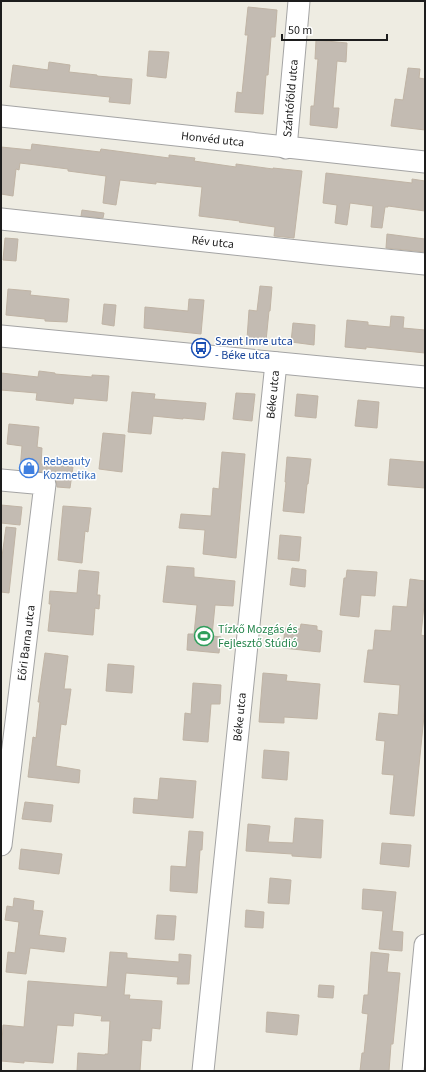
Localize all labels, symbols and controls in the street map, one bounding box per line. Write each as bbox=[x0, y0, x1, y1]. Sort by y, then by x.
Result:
scale bar bbox=[282, 16, 387, 42]
text: 50 m bbox=[288, 22, 312, 39]
street label: Szántóföld utca bbox=[279, 59, 303, 138]
street label: Honvéd utca bbox=[180, 128, 245, 151]
street label: Rév utca bbox=[191, 232, 235, 253]
place label: Szent Imre utca - Béke utca bbox=[215, 333, 293, 364]
bus stop icon: Szent Imre utca - Béke utca bbox=[190, 337, 212, 359]
street label: Béke utca bbox=[262, 369, 284, 420]
place label: Rebeauty Kozmetika bbox=[43, 453, 96, 484]
shop icon: Rebeauty Kozmetika bbox=[18, 457, 40, 479]
street label: Eőri Barna utca bbox=[13, 604, 40, 682]
place label: Tízkő Mozgás és Fejlesztő Stúdió bbox=[218, 621, 298, 652]
sports icon: Tízkő Mozgás és Fejlesztő Stúdió bbox=[193, 625, 215, 647]
street label: Béke utca bbox=[229, 692, 251, 742]

